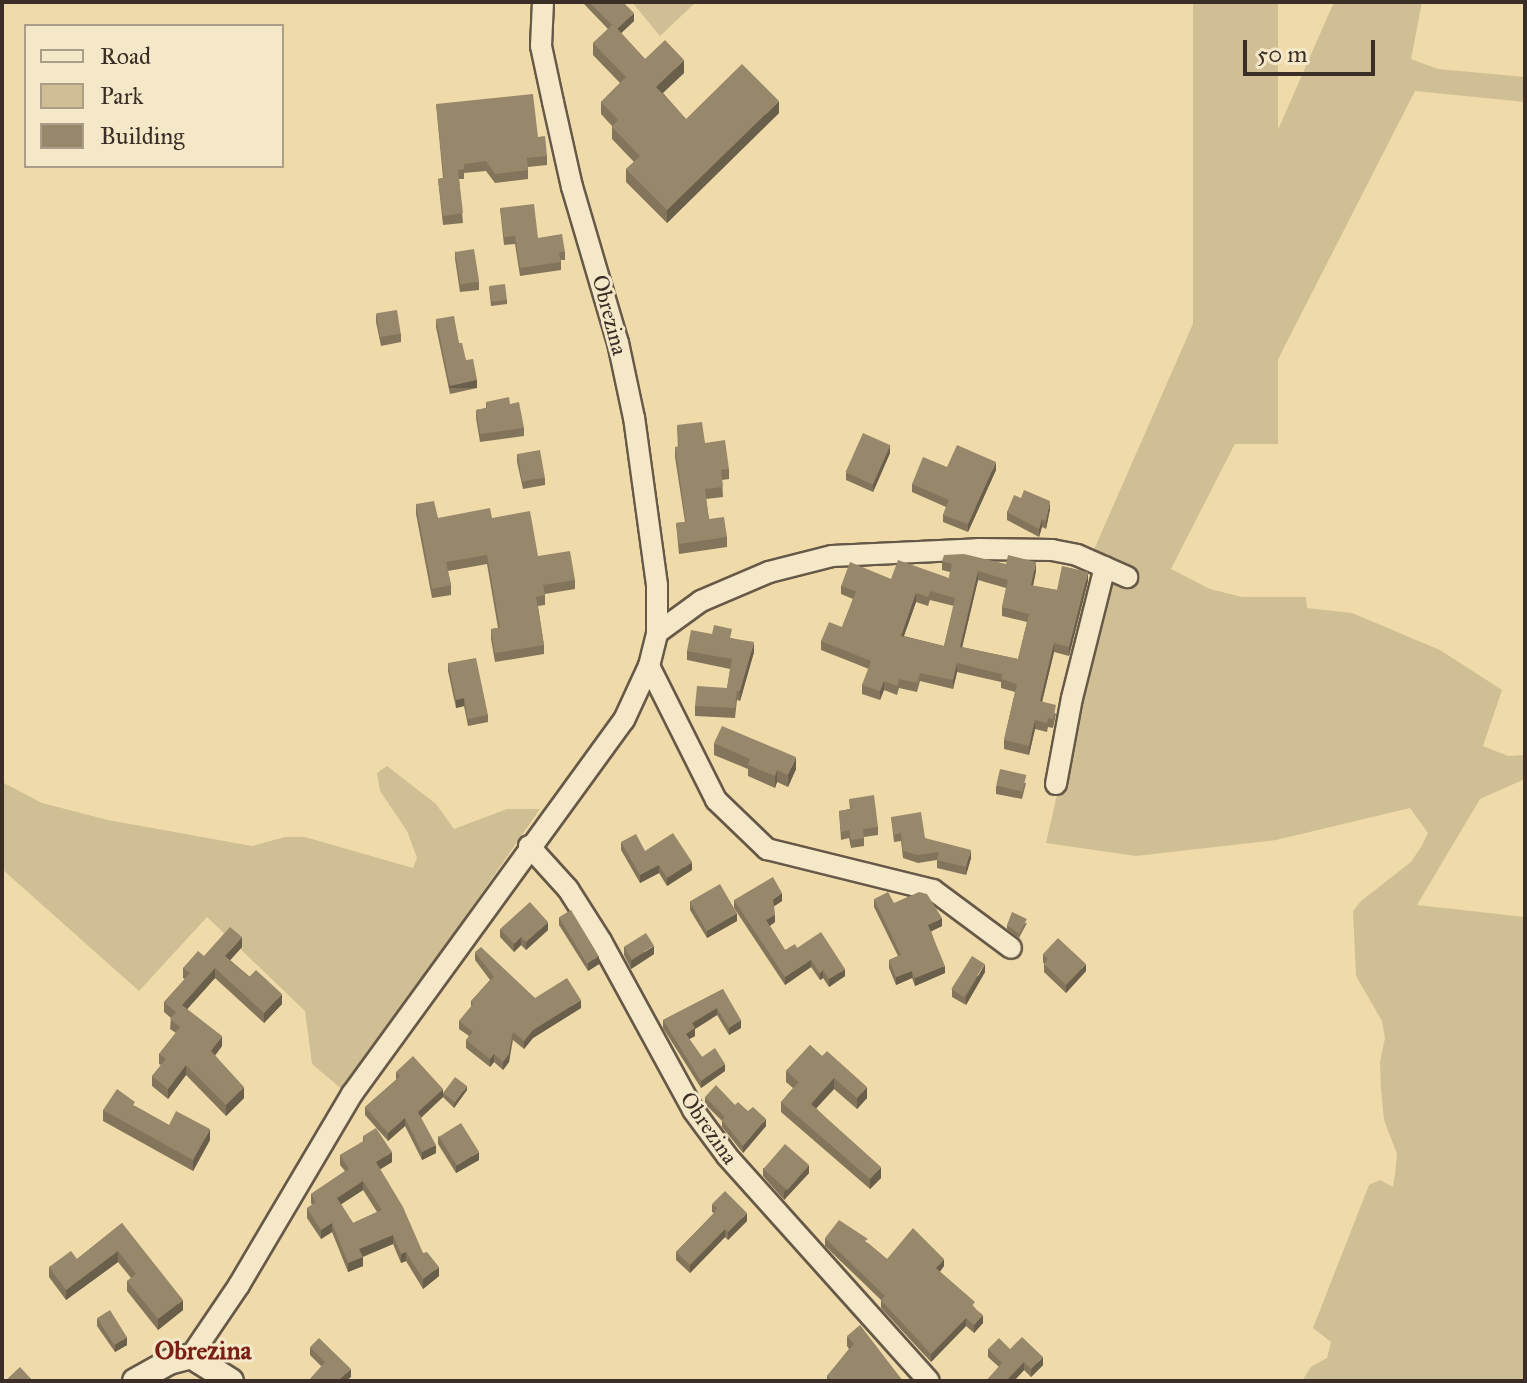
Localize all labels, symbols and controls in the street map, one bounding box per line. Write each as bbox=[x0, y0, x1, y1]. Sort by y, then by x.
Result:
legend bbox=[24, 24, 284, 168]
scale bar bbox=[1247, 24, 1379, 74]
text: 50 m bbox=[1257, 39, 1307, 69]
text: Road bbox=[100, 41, 151, 71]
text: Park bbox=[100, 81, 143, 111]
text: Building bbox=[100, 121, 185, 151]
street label: Obrezina bbox=[587, 272, 633, 358]
street label: Obrezina bbox=[675, 1087, 743, 1169]
district label: Obrezina bbox=[155, 1335, 251, 1367]

